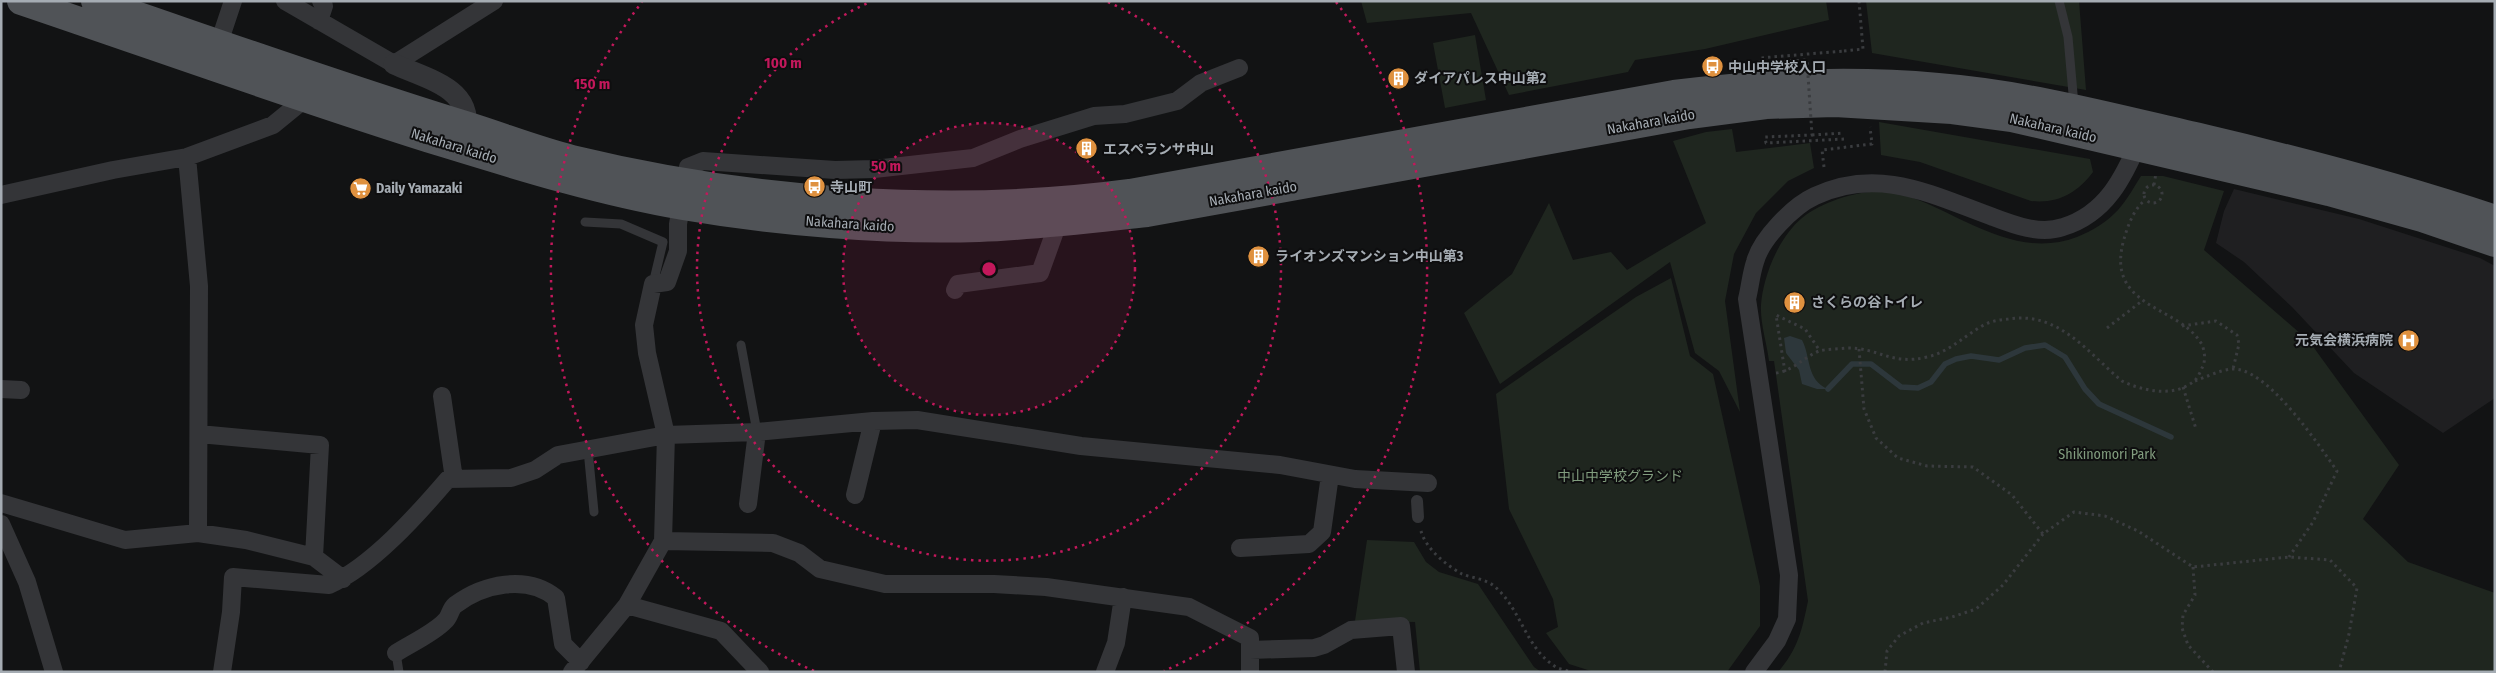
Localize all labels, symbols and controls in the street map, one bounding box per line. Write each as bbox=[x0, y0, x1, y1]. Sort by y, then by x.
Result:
text: 100 m bbox=[764, 54, 802, 72]
bus stop icon: 中山中学校入口 bbox=[1700, 55, 1724, 79]
place label: 中山中学校入口 bbox=[1728, 59, 1826, 76]
building icon: ダイアパレス中山第2 bbox=[1386, 66, 1410, 90]
place label: ダイアパレス中山第2 bbox=[1414, 70, 1547, 87]
text: 150 m bbox=[574, 75, 610, 93]
street label: Nakahara kaido bbox=[1606, 106, 1696, 138]
street label: Nakahara kaido bbox=[2008, 110, 2098, 146]
street label: Nakahara kaido bbox=[409, 125, 499, 167]
building icon: エスペランサ中山 bbox=[1075, 137, 1099, 161]
place label: エスペランサ中山 bbox=[1103, 141, 1214, 158]
text: 50 m bbox=[871, 157, 901, 175]
bus stop icon: 寺山町 bbox=[802, 175, 826, 199]
supermarket icon: Daily Yamazaki bbox=[348, 176, 372, 200]
street label: Nakahara kaido bbox=[1208, 178, 1298, 210]
place label: 寺山町 bbox=[830, 179, 872, 196]
place label: Daily Yamazaki bbox=[376, 180, 463, 197]
street label: Nakahara kaido bbox=[805, 212, 895, 236]
building icon: ライオンズマンション中山第3 bbox=[1247, 244, 1271, 268]
place label: ライオンズマンション中山第3 bbox=[1275, 248, 1464, 265]
centre of rings bbox=[980, 260, 998, 278]
building icon: さくらの谷トイレ bbox=[1783, 290, 1807, 314]
place label: さくらの谷トイレ bbox=[1811, 294, 1923, 311]
hospital icon: 元気会横浜病院 bbox=[2397, 328, 2421, 352]
place label: 元気会横浜病院 bbox=[2295, 332, 2393, 349]
park label: Shikinomori Park bbox=[2058, 446, 2156, 463]
park label: 中山中学校グランド bbox=[1557, 468, 1683, 485]

